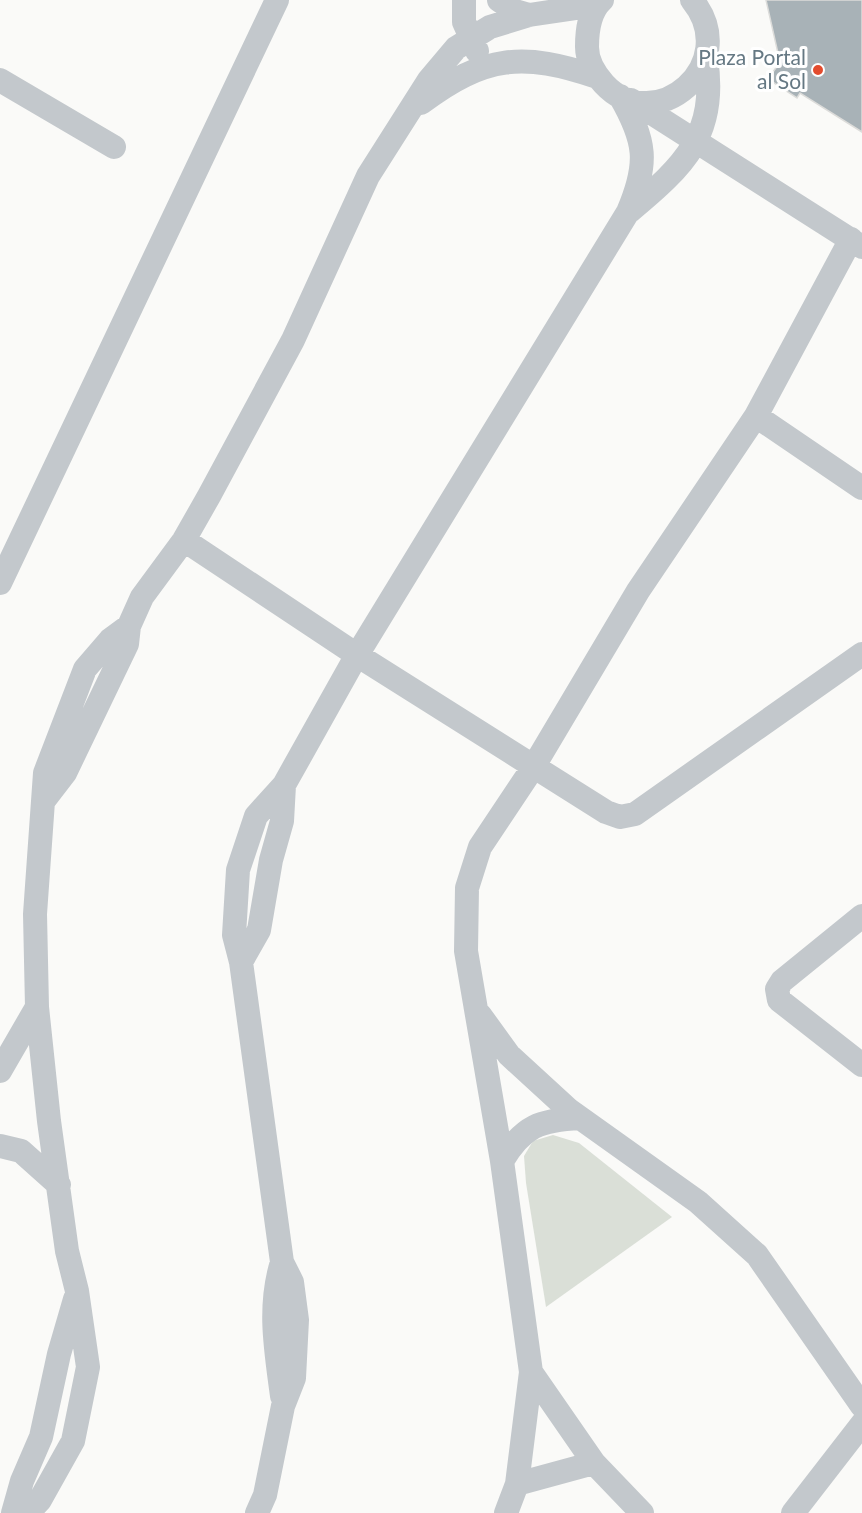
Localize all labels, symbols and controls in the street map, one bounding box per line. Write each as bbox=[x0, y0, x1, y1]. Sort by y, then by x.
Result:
place label: Plaza Portal al Sol bbox=[698, 44, 806, 93]
marker: Plaza Portal al Sol bbox=[811, 63, 825, 77]

